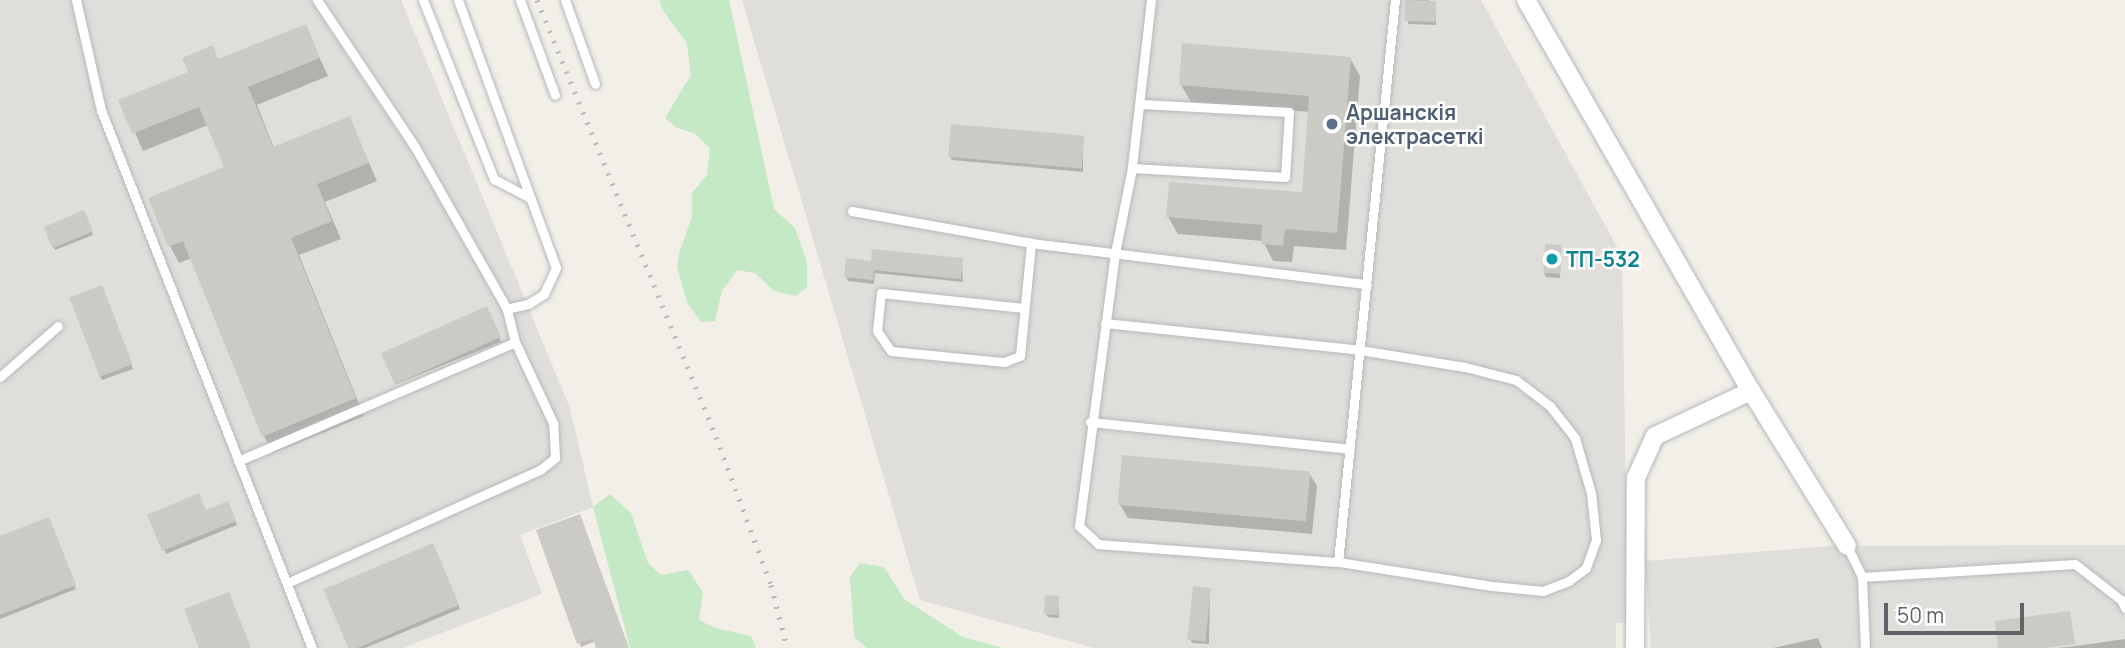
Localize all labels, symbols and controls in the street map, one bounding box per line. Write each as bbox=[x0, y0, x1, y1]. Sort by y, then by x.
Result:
place label: Аршанскія электрасеткі bbox=[1346, 99, 1484, 149]
marker: Аршанскія электрасеткі bbox=[1324, 116, 1340, 132]
place label: ТП-532 bbox=[1566, 246, 1640, 272]
marker: ТП-532 bbox=[1544, 251, 1560, 267]
scale bar bbox=[1887, 588, 2027, 632]
text: 50 m bbox=[1897, 601, 1944, 629]

